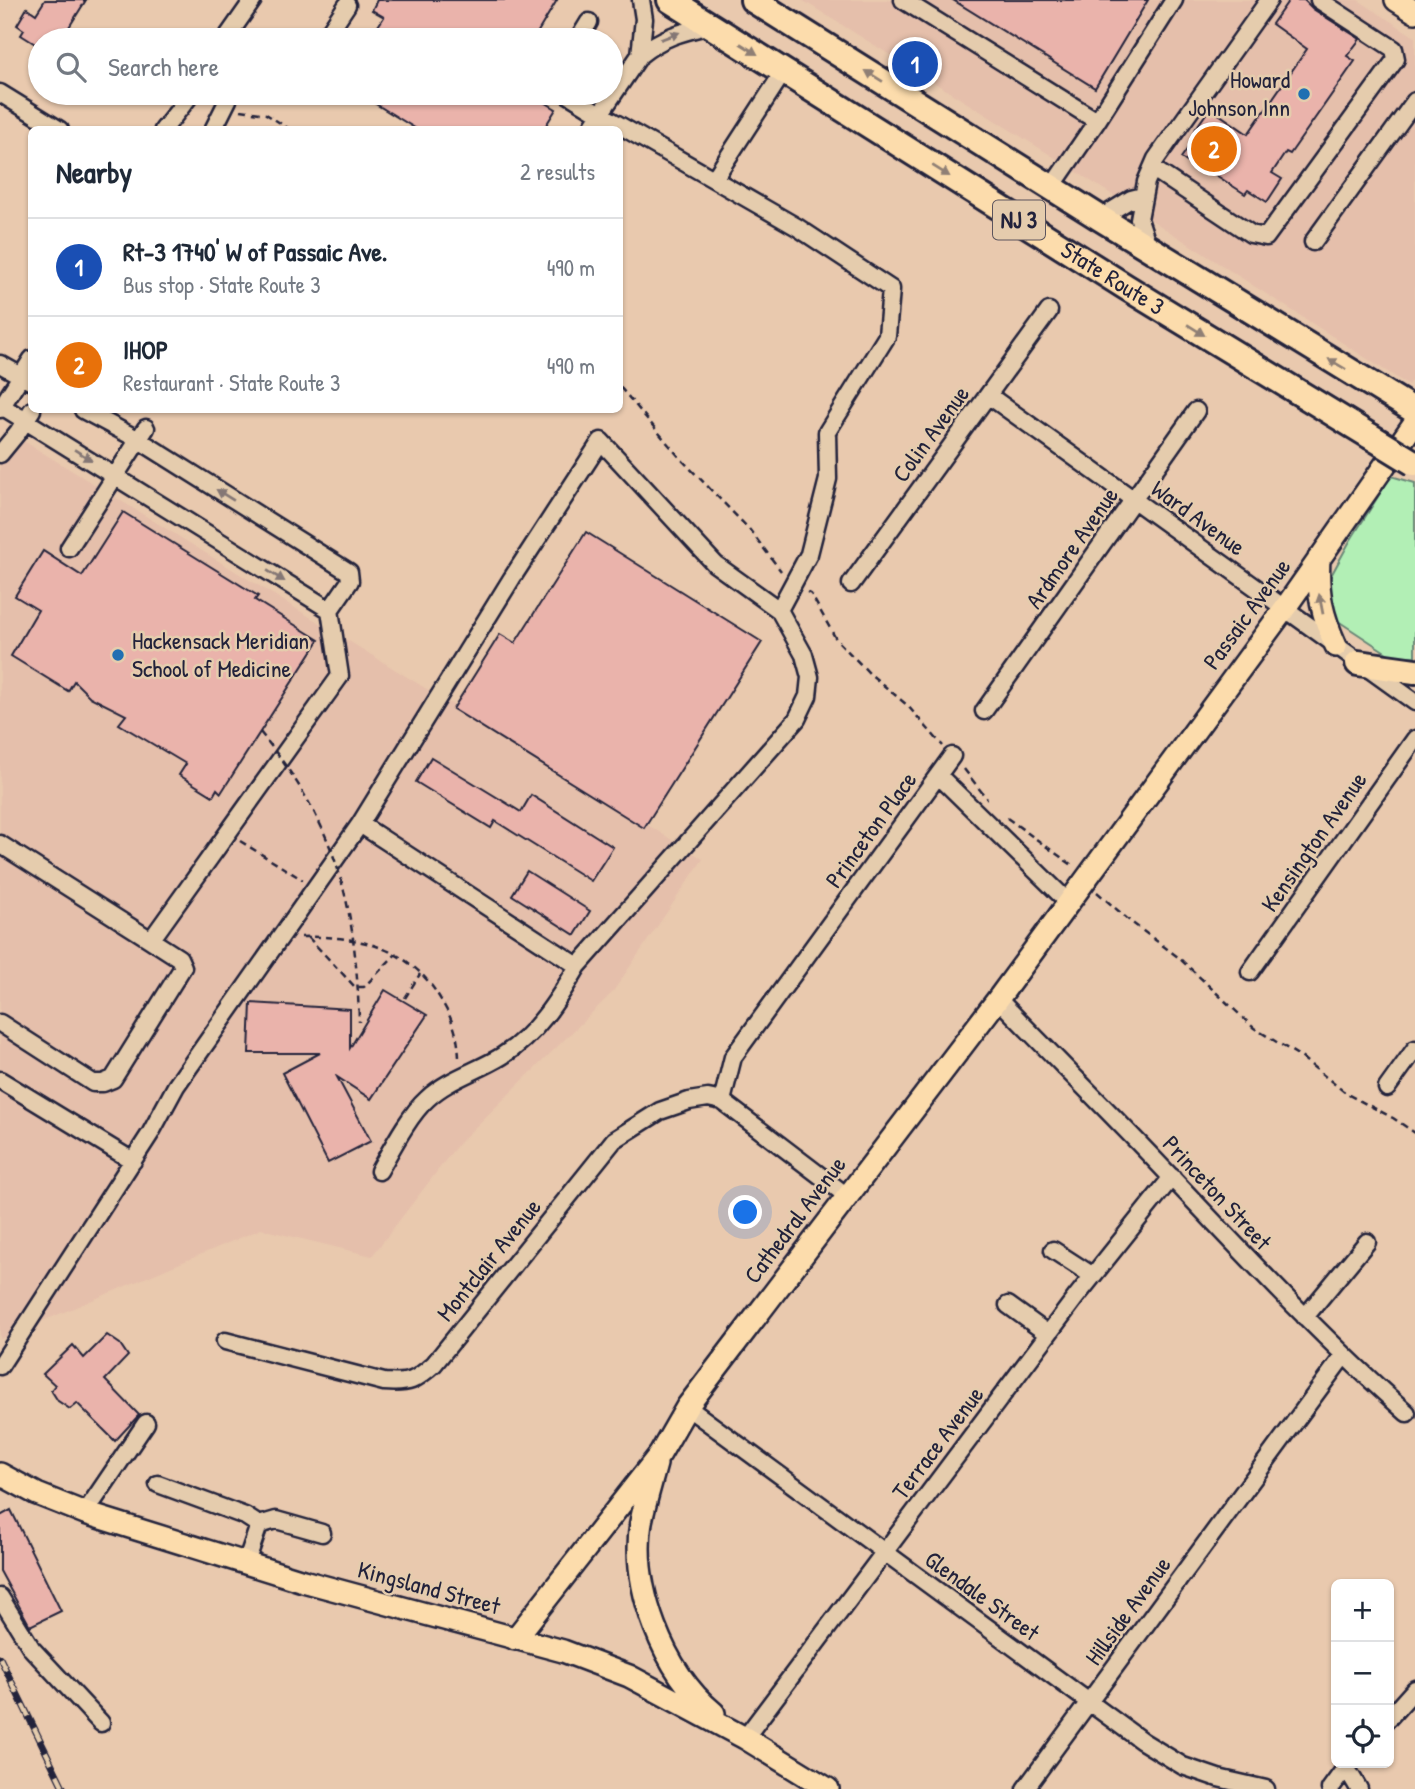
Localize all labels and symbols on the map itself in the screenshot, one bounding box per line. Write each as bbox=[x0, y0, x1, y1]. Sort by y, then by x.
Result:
one-way arrow bbox=[660, 31, 681, 42]
pin: 1 bbox=[892, 38, 938, 90]
one-way arrow bbox=[739, 43, 759, 56]
place label: Howard Johnson Inn bbox=[1188, 63, 1290, 123]
one-way arrow bbox=[864, 69, 883, 82]
marker: Howard Johnson Inn bbox=[1296, 86, 1312, 102]
pin: 2 bbox=[1191, 123, 1237, 175]
one-way arrow bbox=[932, 164, 951, 177]
road number: NJ 3 bbox=[993, 200, 1045, 240]
street label: State Route 3 bbox=[1055, 233, 1171, 322]
one-way arrow bbox=[1187, 324, 1206, 337]
one-way arrow bbox=[1328, 358, 1347, 370]
street label: Colin Avenue bbox=[884, 378, 976, 488]
one-way arrow bbox=[74, 448, 93, 461]
street label: Ward Avenue bbox=[1145, 472, 1253, 562]
street label: Ardmore Avenue bbox=[1017, 480, 1125, 615]
one-way arrow bbox=[216, 488, 235, 501]
street label: Passaic Avenue bbox=[1195, 551, 1298, 675]
one-way arrow bbox=[266, 570, 286, 583]
one-way arrow bbox=[1315, 593, 1326, 615]
place label: Hackensack Meridian School of Medicine bbox=[132, 624, 309, 684]
marker: Hackensack Meridian School of Medicine bbox=[110, 647, 126, 663]
street label: Princeton Place bbox=[817, 764, 923, 894]
street label: Kensington Avenue bbox=[1253, 765, 1374, 918]
street label: Princeton Street bbox=[1156, 1128, 1280, 1257]
street label: Cathedral Avenue bbox=[736, 1149, 853, 1289]
street label: Montclair Avenue bbox=[429, 1191, 548, 1327]
your location bbox=[728, 1195, 762, 1229]
street label: Terrace Avenue bbox=[884, 1379, 991, 1506]
street label: Glendale Street bbox=[919, 1543, 1047, 1648]
street label: Hillside Avenue bbox=[1077, 1549, 1178, 1671]
street label: Kingsland Street bbox=[355, 1553, 505, 1622]

